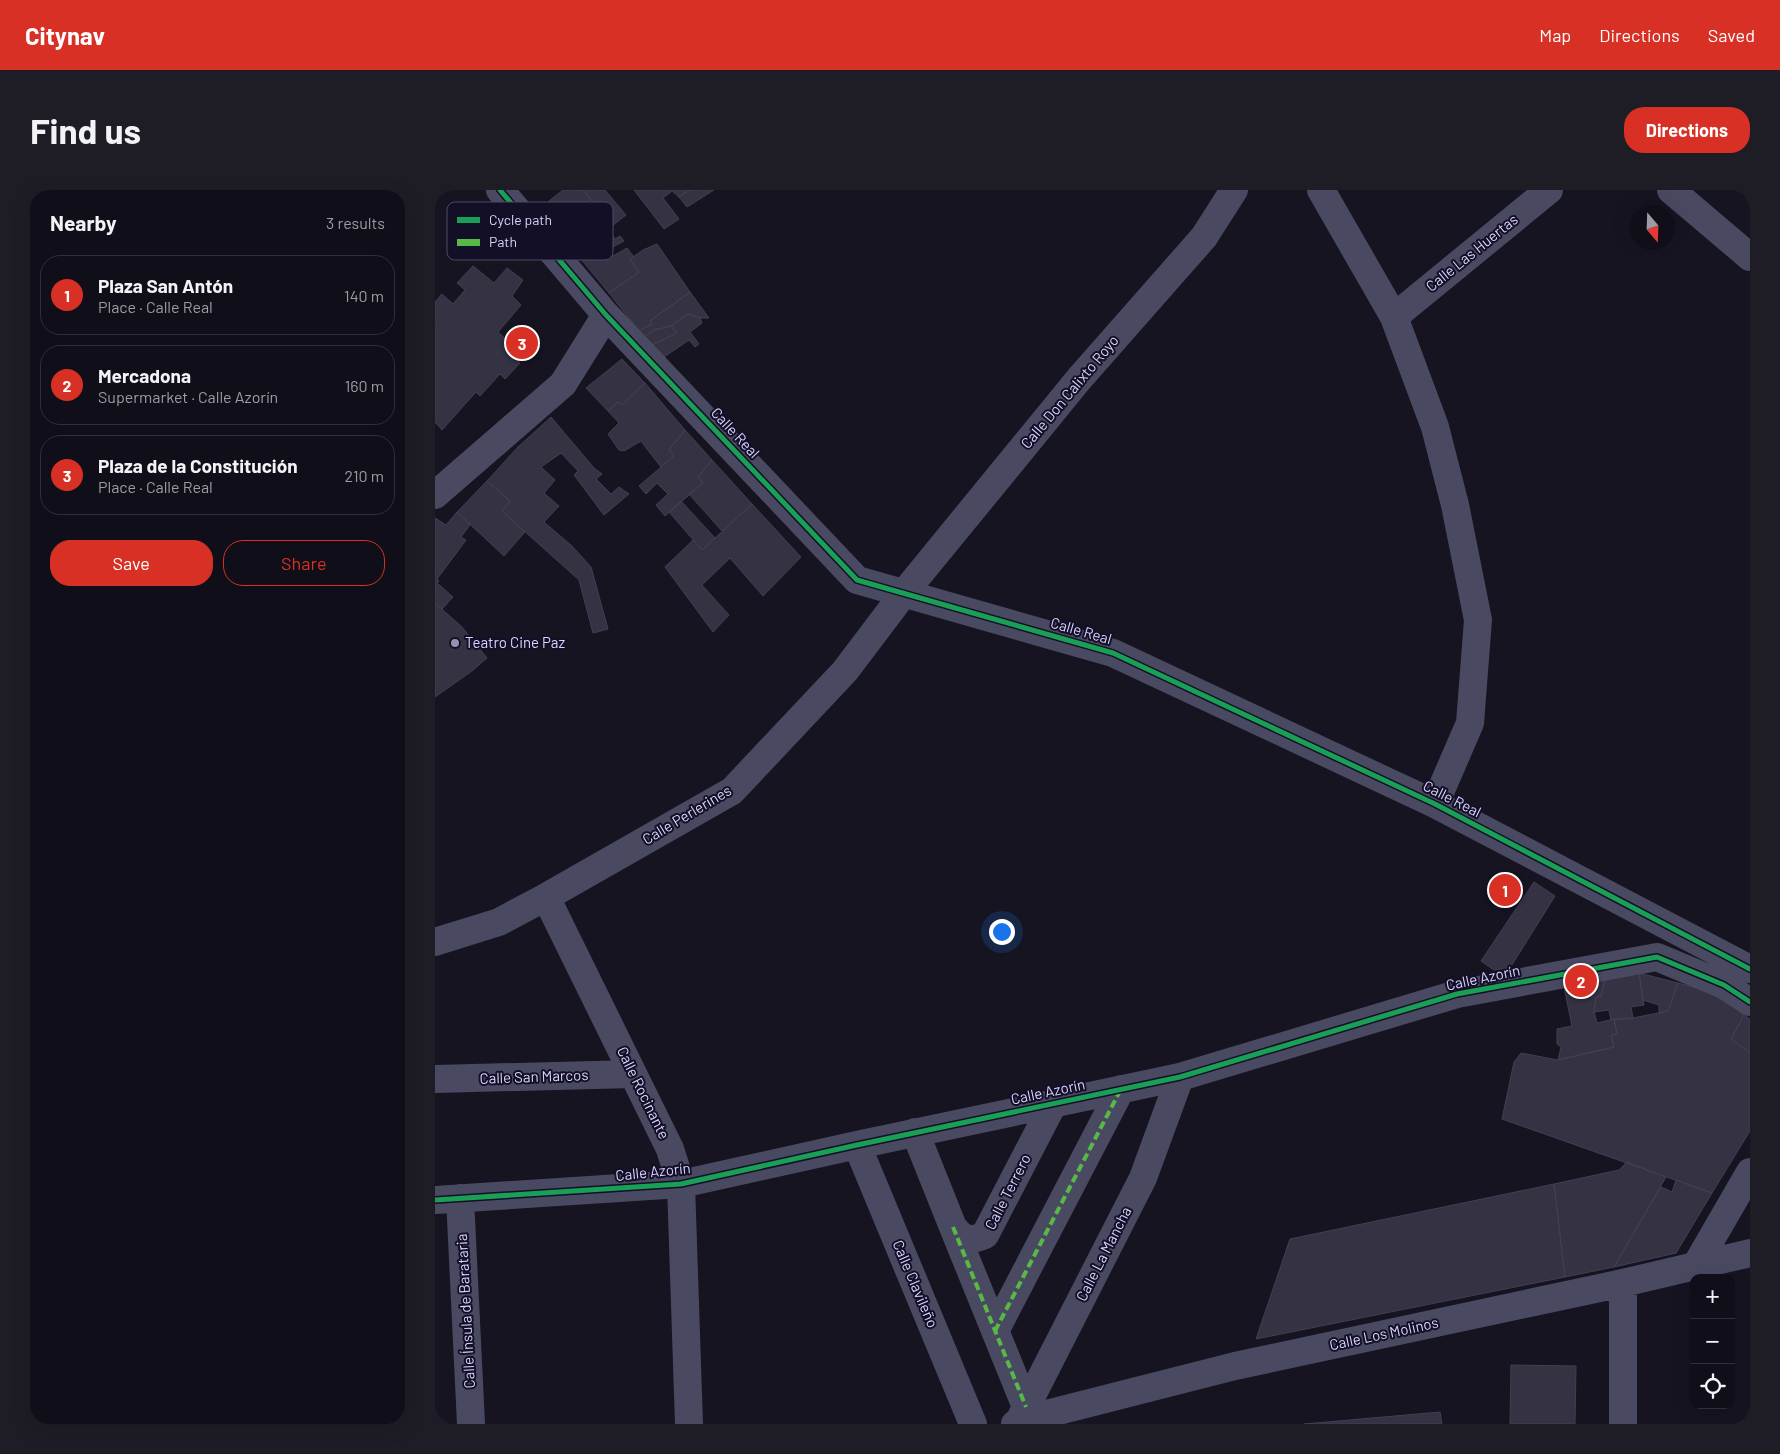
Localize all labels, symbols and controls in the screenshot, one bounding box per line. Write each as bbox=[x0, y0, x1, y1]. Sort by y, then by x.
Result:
text: Citynav bbox=[25, 21, 105, 50]
text: Map bbox=[1539, 24, 1571, 46]
text: Directions bbox=[1599, 24, 1680, 46]
text: Saved bbox=[1708, 24, 1755, 46]
button: Directions bbox=[1624, 107, 1750, 153]
text: Find us bbox=[30, 109, 141, 151]
legend bbox=[447, 202, 613, 260]
north arrow bbox=[1630, 205, 1675, 250]
text: Nearby bbox=[50, 210, 116, 235]
street label: Calle Las Huertas bbox=[1422, 210, 1521, 295]
text: Cycle path bbox=[489, 211, 552, 228]
text: 3 results bbox=[326, 213, 385, 232]
text: Path bbox=[489, 233, 517, 250]
text: Plaza San Antón bbox=[98, 274, 233, 297]
text: 1 bbox=[64, 286, 70, 305]
text: 140 m bbox=[344, 286, 384, 305]
text: Place · Calle Real bbox=[98, 297, 213, 316]
pin: 3 bbox=[506, 324, 538, 362]
street label: Calle Don Calixto Royo bbox=[1017, 331, 1122, 452]
text: Mercadona bbox=[98, 364, 191, 387]
text: 2 bbox=[63, 376, 71, 395]
text: 160 m bbox=[345, 376, 384, 395]
text: Supermarket · Calle Azorín bbox=[98, 387, 278, 406]
street label: Calle Real bbox=[708, 403, 764, 461]
text: Plaza de la Constitución bbox=[98, 454, 298, 477]
text: 3 bbox=[63, 466, 71, 485]
text: 210 m bbox=[345, 466, 384, 485]
text: Place · Calle Real bbox=[98, 477, 213, 496]
button: Save bbox=[50, 540, 213, 586]
button: Share bbox=[223, 540, 385, 586]
street label: Calle Real bbox=[1049, 613, 1114, 647]
place label: Teatro Cine Paz bbox=[465, 633, 565, 651]
marker: Teatro Cine Paz bbox=[449, 637, 461, 649]
street label: Calle Real bbox=[1420, 776, 1484, 820]
street label: Calle Perlerines bbox=[639, 781, 734, 848]
pin: 1 bbox=[1489, 871, 1521, 909]
your location bbox=[989, 919, 1015, 945]
street label: Calle Azorín bbox=[1444, 960, 1521, 994]
pin: 2 bbox=[1565, 962, 1597, 1000]
street label: Calle Rocinante bbox=[614, 1043, 674, 1142]
street label: Calle San Marcos bbox=[479, 1065, 589, 1087]
street label: Calle Azorín bbox=[1009, 1074, 1086, 1108]
street label: Calle Terrero bbox=[980, 1151, 1034, 1232]
street label: Calle Azorín bbox=[615, 1158, 691, 1184]
street label: Calle La Mancha bbox=[1072, 1203, 1135, 1304]
street label: Calle Ínsula de Barataria bbox=[452, 1233, 478, 1389]
street label: Calle Clavileño bbox=[889, 1237, 942, 1330]
map controls bbox=[1690, 1274, 1735, 1409]
button: + bbox=[1690, 1274, 1735, 1319]
street label: Calle Los Molinos bbox=[1328, 1313, 1440, 1353]
button: − bbox=[1690, 1319, 1735, 1364]
button: locate bbox=[1690, 1364, 1735, 1409]

